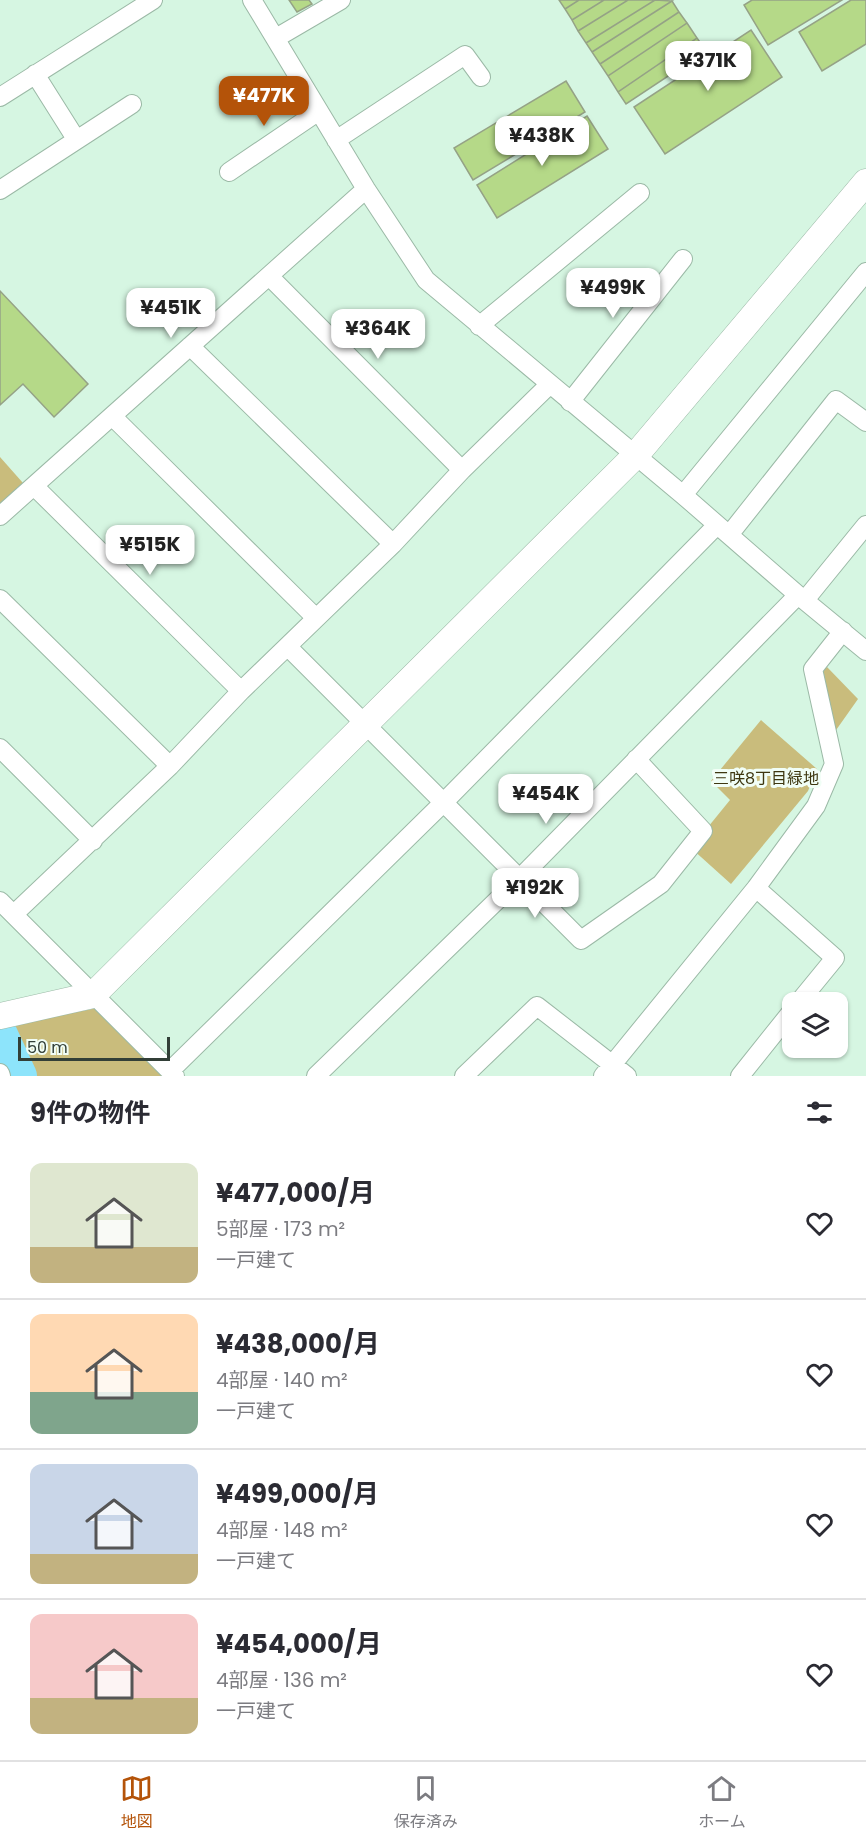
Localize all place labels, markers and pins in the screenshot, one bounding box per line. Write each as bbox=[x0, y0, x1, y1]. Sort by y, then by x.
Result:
pin: ¥371K bbox=[666, 41, 750, 92]
pin: ¥477K bbox=[222, 76, 306, 127]
pin: ¥438K bbox=[500, 116, 584, 167]
pin: ¥499K bbox=[571, 268, 655, 319]
pin: ¥451K bbox=[129, 288, 213, 339]
pin: ¥364K bbox=[336, 309, 420, 360]
pin: ¥515K bbox=[108, 525, 192, 576]
pin: ¥454K bbox=[504, 774, 588, 825]
pin: ¥192K bbox=[493, 868, 577, 919]

